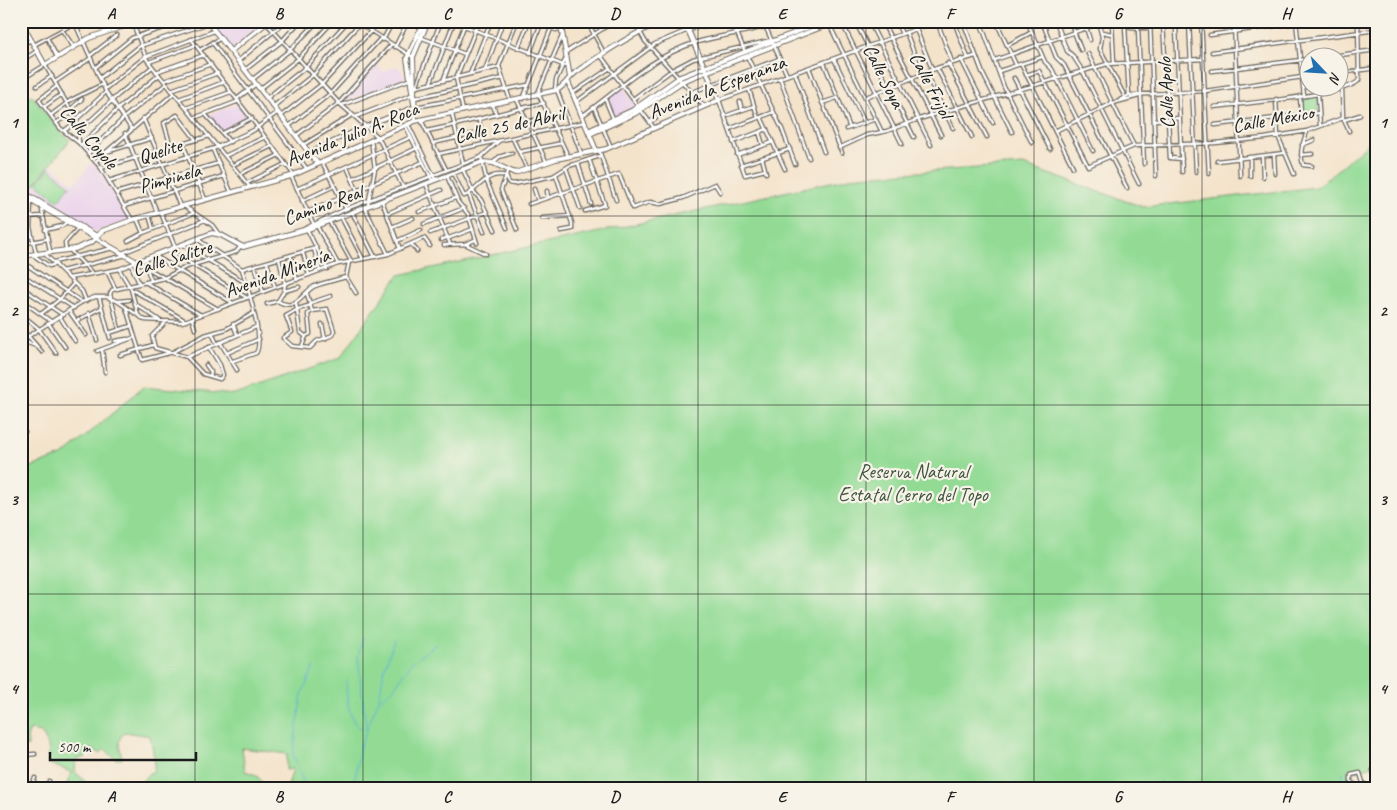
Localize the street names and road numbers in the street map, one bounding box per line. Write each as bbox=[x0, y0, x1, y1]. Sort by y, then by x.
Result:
street label: Calle Soya bbox=[857, 40, 911, 113]
street label: Calle Frijol bbox=[904, 48, 960, 125]
street label: Avenida la Esperanza bbox=[645, 49, 790, 125]
street label: Calle Apolo bbox=[1152, 56, 1180, 129]
street label: Avenida Julio A. Roca bbox=[282, 95, 424, 172]
street label: Calle México bbox=[1230, 99, 1317, 138]
street label: Calle Coyole bbox=[54, 100, 125, 175]
street label: Calle 25 de Abril bbox=[452, 100, 570, 149]
street label: Quelite bbox=[135, 132, 186, 169]
street label: Pimpinela bbox=[136, 157, 205, 199]
street label: Camino Real bbox=[280, 178, 369, 231]
street label: Calle Salitre bbox=[129, 234, 216, 282]
street label: Avenida Minería bbox=[221, 242, 334, 304]

